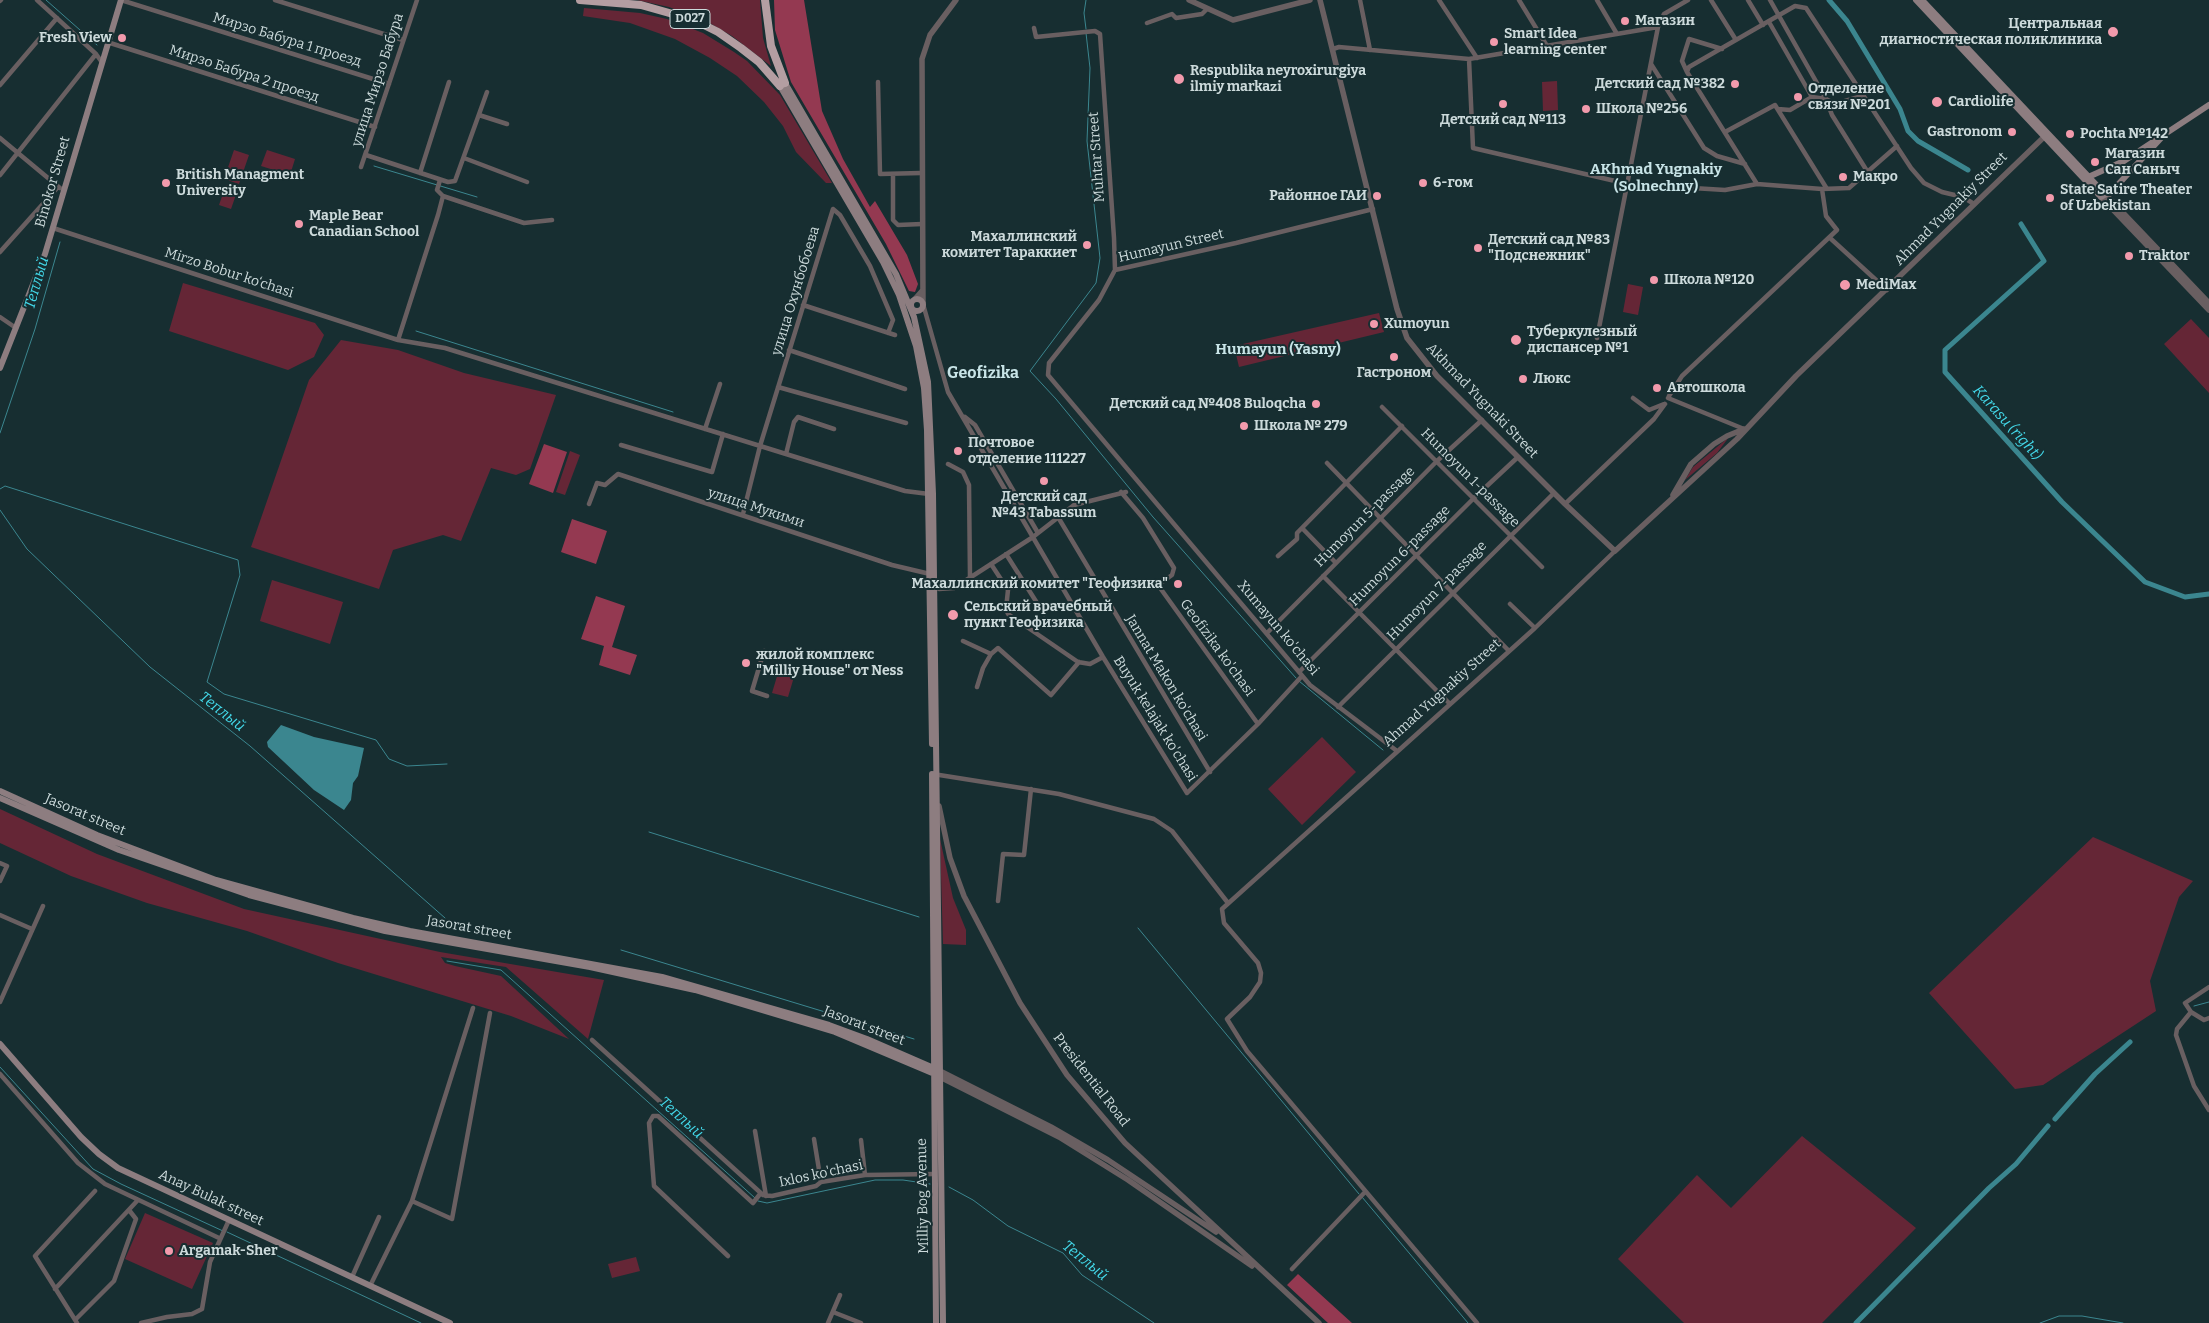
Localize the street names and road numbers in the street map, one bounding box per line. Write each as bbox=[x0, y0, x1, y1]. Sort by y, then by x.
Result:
street label: Мирзо Бабура 1 проезд bbox=[211, 9, 363, 71]
road number: D027 bbox=[670, 10, 710, 28]
street label: улица Мирзо Бабура bbox=[348, 11, 408, 149]
street label: Мирзо Бабура 2 проезд bbox=[167, 42, 321, 106]
street label: Muhtar Street bbox=[1085, 111, 1109, 203]
street label: Binokor Street bbox=[32, 135, 74, 229]
street label: Ahmad Yugnakiy Street bbox=[1891, 149, 2011, 269]
street label: улица Охунбобоева bbox=[768, 224, 824, 358]
street label: Humayun Street bbox=[1117, 226, 1225, 266]
street label: Mirzo Bobur ko‘chasi bbox=[162, 244, 296, 302]
street label: Akhmad Yugnaki Street bbox=[1423, 340, 1541, 462]
street label: Humoyun 1-passage bbox=[1417, 425, 1523, 531]
street label: Humoyun 5-passage bbox=[1311, 463, 1419, 571]
street label: улица Мукими bbox=[706, 484, 806, 532]
street label: Humoyun 6-passage bbox=[1346, 502, 1454, 610]
street label: Humoyun 7-passage bbox=[1384, 538, 1490, 644]
street label: Xumayun ko'chasi bbox=[1234, 577, 1322, 679]
street label: Geofizika ko'chasi bbox=[1176, 596, 1258, 700]
street label: Jannat Makon ko'chasi bbox=[1122, 612, 1210, 744]
street label: Ahmad Yugnakiy Street bbox=[1379, 636, 1505, 750]
street label: Buyuk kelajak ko'chasi bbox=[1110, 653, 1200, 785]
street label: Jasorat street bbox=[42, 790, 128, 840]
street label: Jasorat street bbox=[425, 912, 513, 944]
street label: Jasorat street bbox=[821, 1003, 907, 1049]
street label: Presidential Road bbox=[1049, 1030, 1133, 1130]
street label: Milliy Bog Avenue bbox=[914, 1138, 932, 1254]
street label: Ixlos ko'chasi bbox=[777, 1157, 865, 1191]
street label: Anay Bulak street bbox=[156, 1166, 266, 1230]

